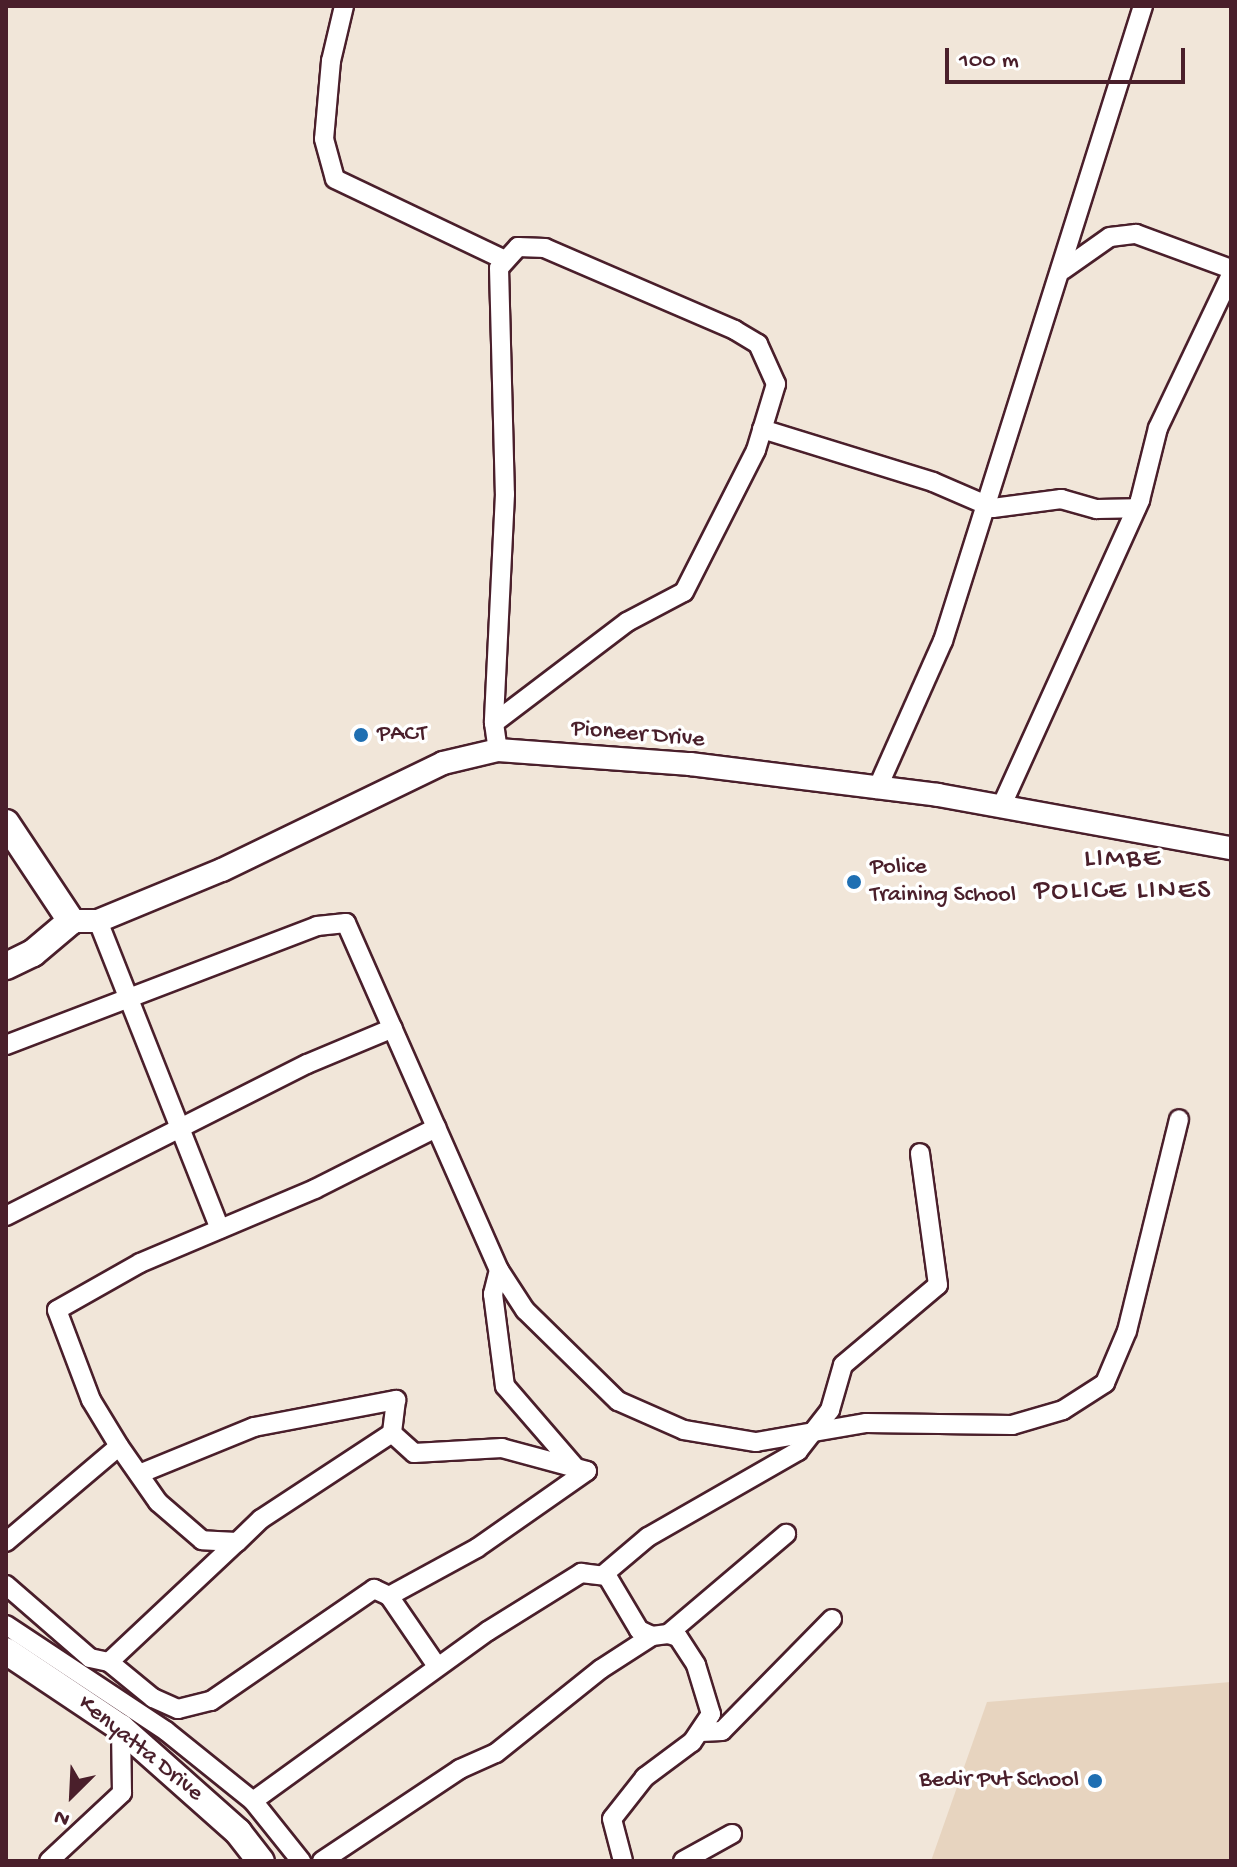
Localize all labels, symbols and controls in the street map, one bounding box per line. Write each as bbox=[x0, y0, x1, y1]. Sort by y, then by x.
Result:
scale bar bbox=[949, 32, 1189, 82]
text: 100 m bbox=[959, 47, 1019, 76]
street label: Pioneer Drive bbox=[570, 715, 706, 755]
place label: PACT bbox=[377, 721, 427, 749]
marker: PACT bbox=[352, 726, 370, 744]
district label: LIMBE POLICE LINES bbox=[1034, 843, 1212, 909]
place label: Police Training School bbox=[870, 854, 1016, 910]
marker: Police Training School bbox=[845, 873, 863, 891]
street label: Kenyatta Drive bbox=[71, 1690, 209, 1808]
north arrow bbox=[32, 1755, 112, 1835]
place label: Bedir Pvt School bbox=[919, 1767, 1079, 1795]
marker: Bedir Pvt School bbox=[1086, 1772, 1104, 1790]
text: N bbox=[50, 1802, 74, 1832]

